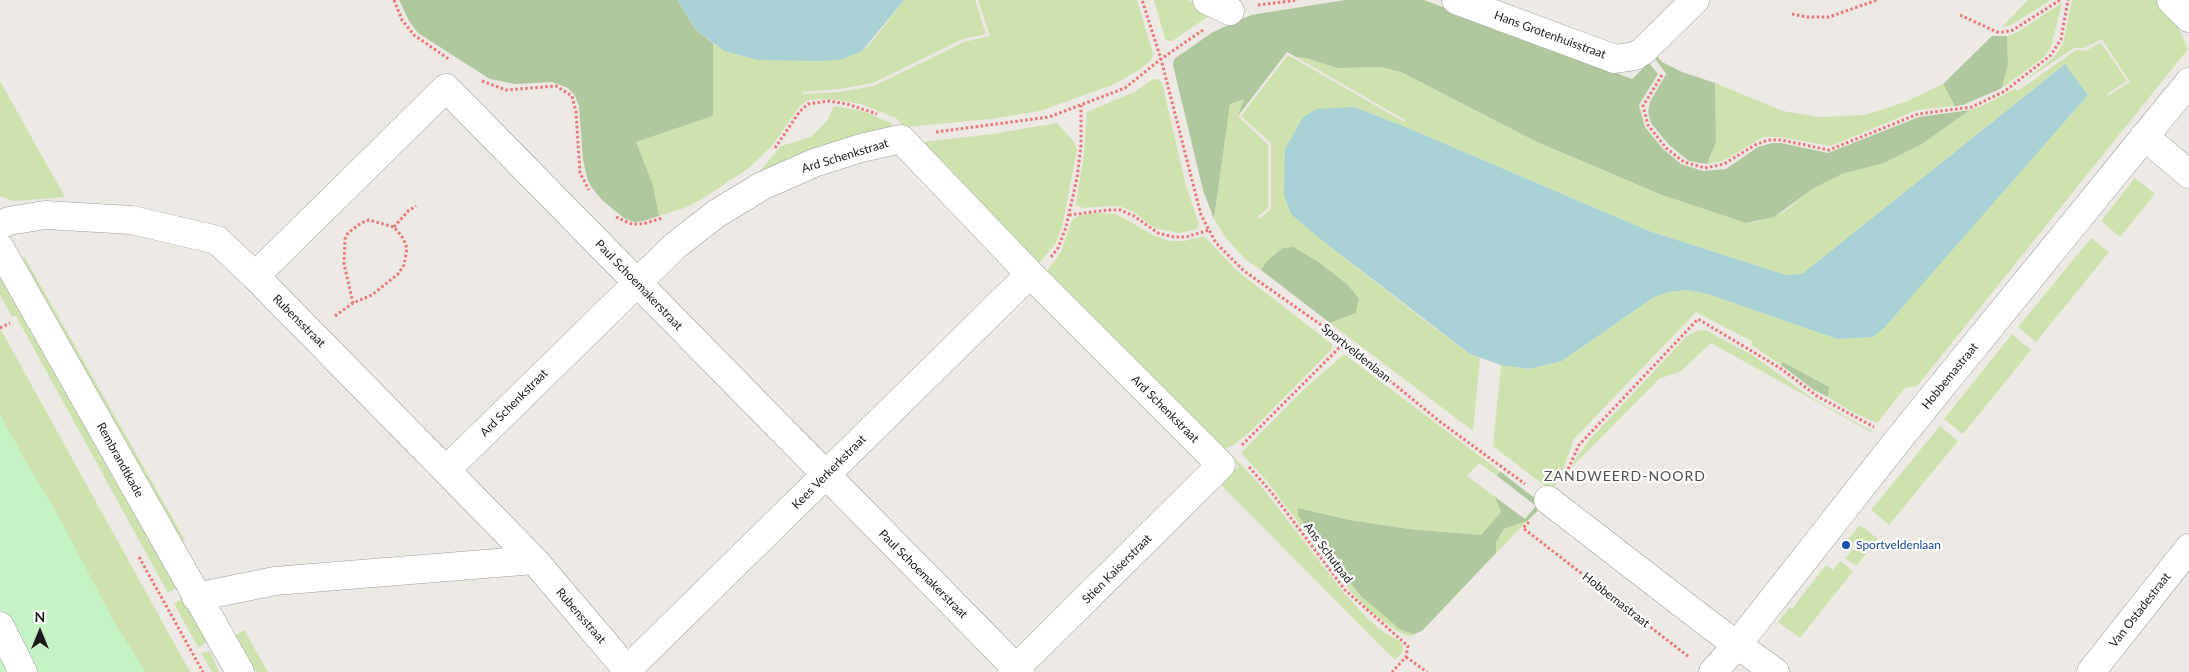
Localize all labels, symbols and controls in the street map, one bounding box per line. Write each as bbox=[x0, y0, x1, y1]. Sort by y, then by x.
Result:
street label: Hans Grotenhuisstraat bbox=[1492, 8, 1608, 62]
street label: Ard Schenkstraat bbox=[800, 136, 890, 176]
street label: Paul Schoemakerstraat bbox=[592, 237, 686, 333]
street label: Rubensstraat bbox=[270, 292, 328, 350]
street label: Sportveldenlaan bbox=[1318, 321, 1394, 385]
street label: Hobbemastraat bbox=[1919, 340, 1981, 412]
street label: Ard Schenkstraat bbox=[477, 366, 551, 440]
street label: Ard Schenkstraat bbox=[1128, 372, 1202, 446]
street label: Rembrandtkade bbox=[94, 420, 146, 500]
street label: Kees Verkerkstraat bbox=[789, 432, 869, 512]
district label: ZANDWEERD-NOORD bbox=[1542, 468, 1708, 484]
street label: Ans Schutpad bbox=[1300, 520, 1356, 586]
street label: Paul Schoemakerstraat bbox=[876, 527, 970, 621]
street label: Stien Kaiserstraat bbox=[1079, 531, 1155, 607]
place label: Sportveldenlaan bbox=[1856, 538, 1941, 552]
marker: Sportveldenlaan bbox=[1840, 539, 1852, 551]
street label: Hobbemastraat bbox=[1580, 569, 1652, 631]
street label: Van Ostadestraat bbox=[2106, 570, 2174, 650]
street label: Rubensstraat bbox=[553, 585, 609, 647]
north arrow bbox=[15, 607, 65, 657]
text: N bbox=[35, 608, 45, 625]

